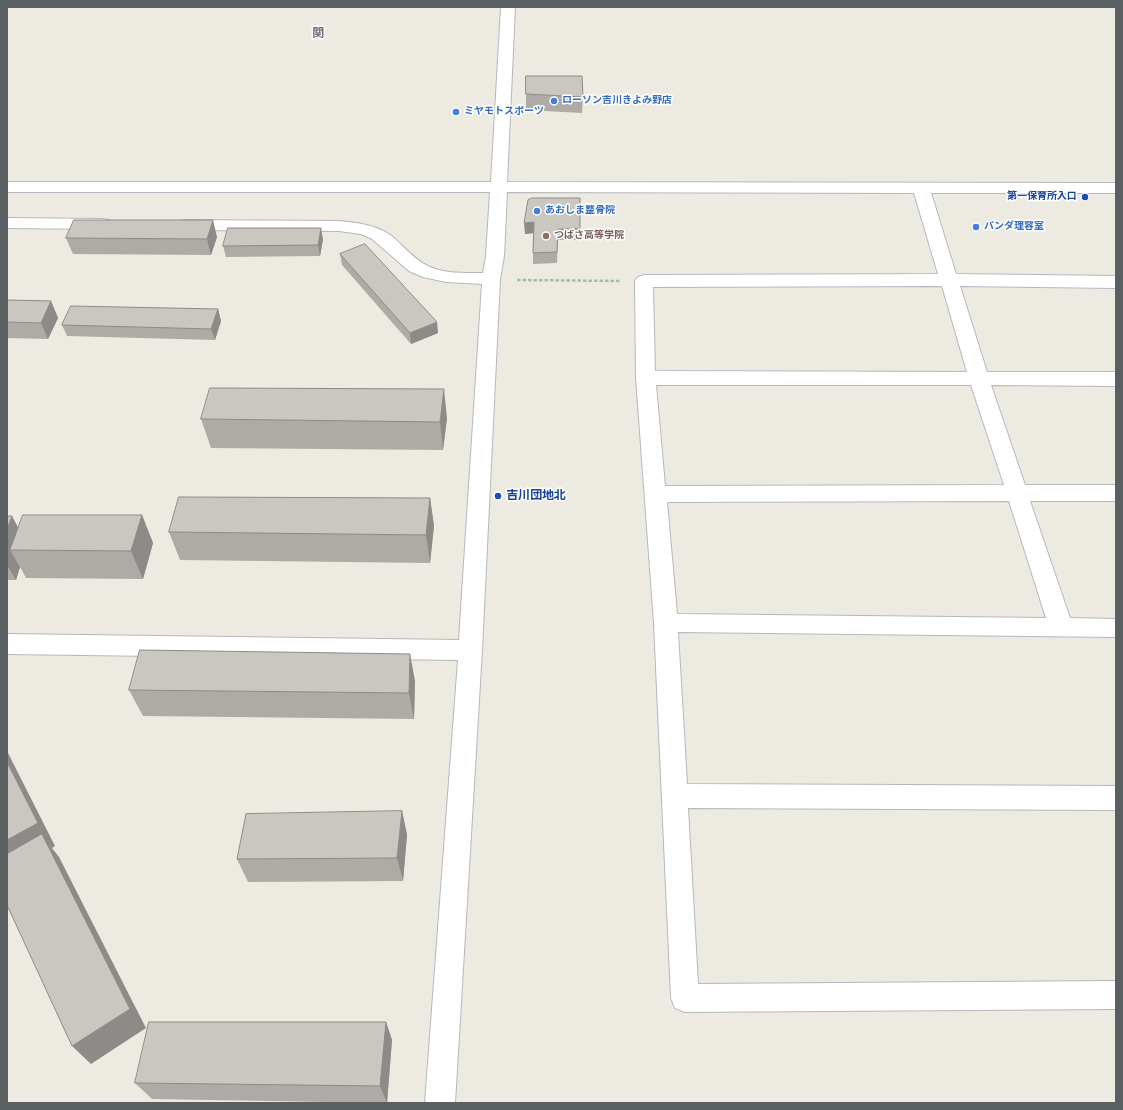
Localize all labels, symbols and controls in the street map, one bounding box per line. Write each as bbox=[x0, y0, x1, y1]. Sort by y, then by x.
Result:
district label: 関 bbox=[312, 27, 324, 41]
place label: ローソン吉川きよみ野店 bbox=[562, 95, 672, 107]
marker: ローソン吉川きよみ野店 bbox=[549, 96, 559, 106]
place label: ミヤモトスポーツ bbox=[464, 106, 544, 118]
marker: ミヤモトスポーツ bbox=[451, 107, 461, 117]
place label: 第一保育所入口 bbox=[1007, 191, 1077, 203]
marker: 第一保育所入口 bbox=[1080, 192, 1090, 202]
place label: あおしま整骨院 bbox=[545, 205, 615, 217]
marker: あおしま整骨院 bbox=[532, 206, 542, 216]
place label: パンダ理容室 bbox=[984, 221, 1044, 233]
marker: パンダ理容室 bbox=[971, 222, 981, 232]
place label: つばさ高等学院 bbox=[554, 230, 624, 242]
marker: つばさ高等学院 bbox=[541, 231, 551, 241]
place label: 吉川団地北 bbox=[506, 489, 566, 503]
marker: 吉川団地北 bbox=[493, 491, 503, 501]

